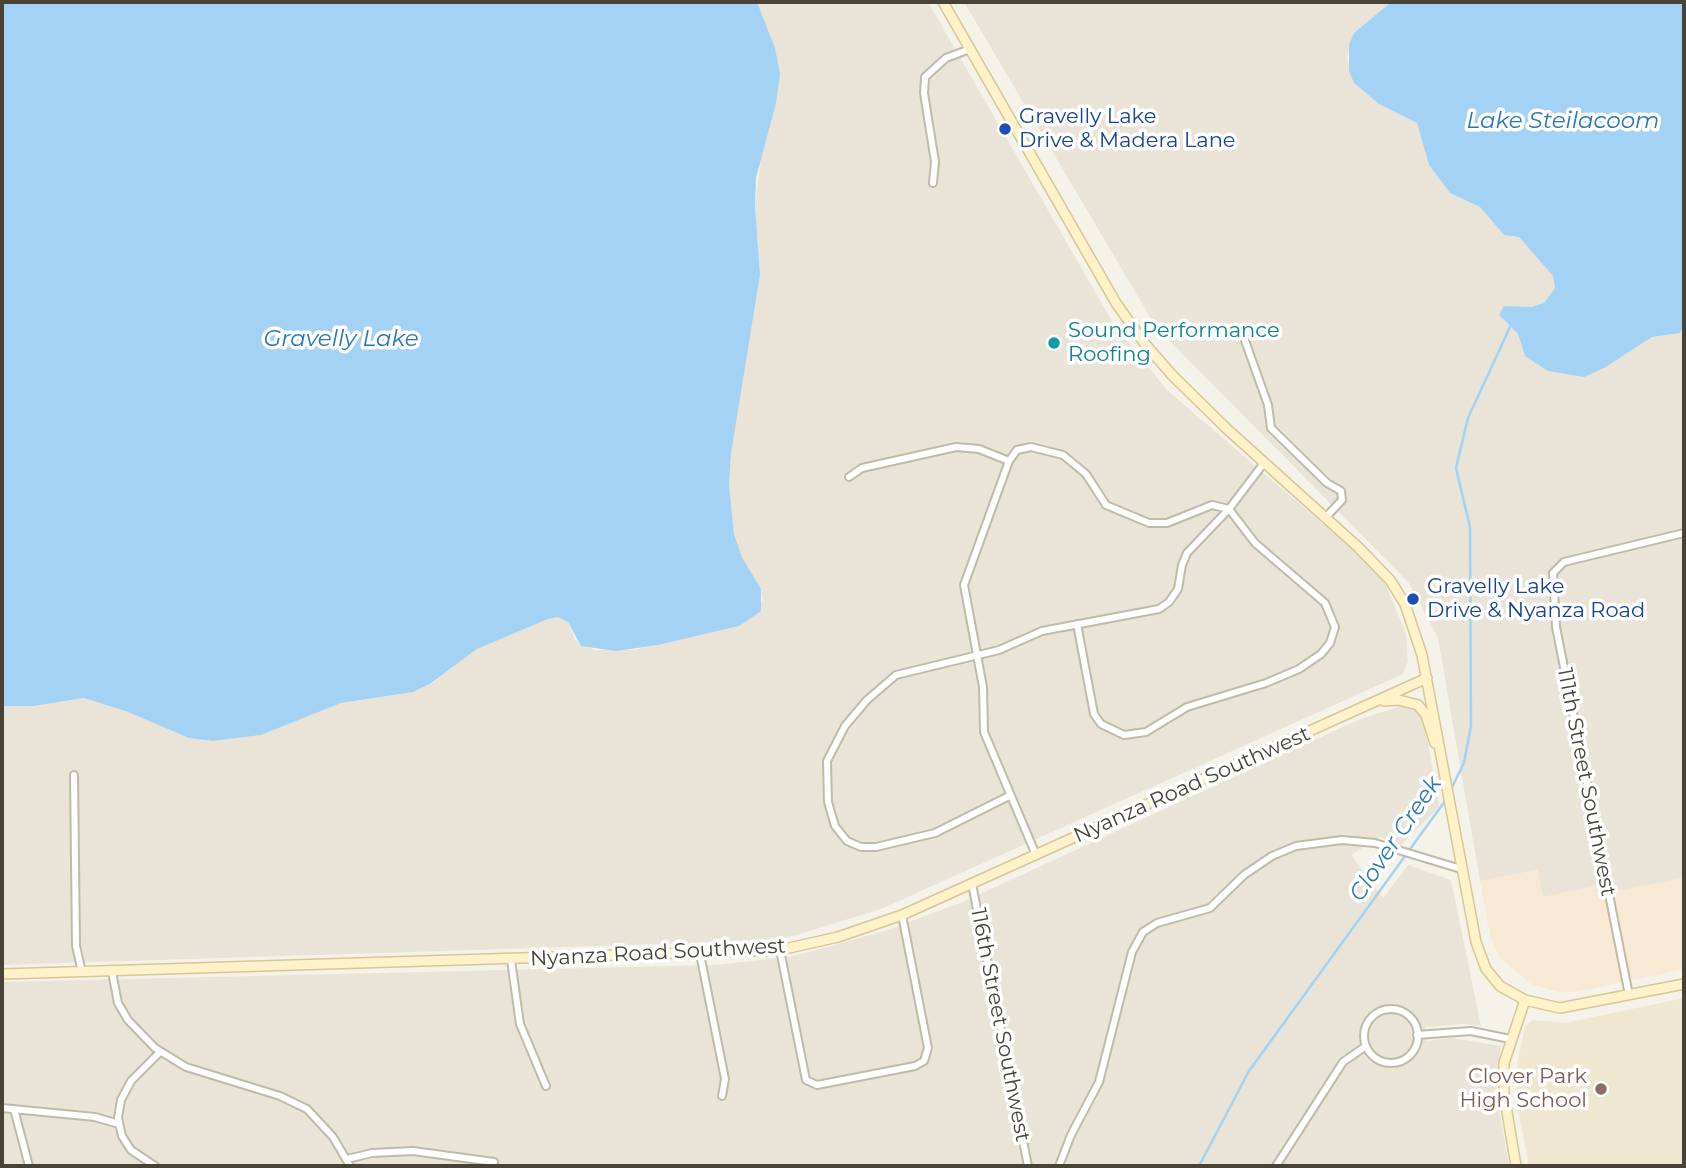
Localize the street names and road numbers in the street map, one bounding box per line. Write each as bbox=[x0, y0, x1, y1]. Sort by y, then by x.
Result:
street label: 111th Street Southwest bbox=[1551, 666, 1621, 898]
street label: Nyanza Road Southwest bbox=[1070, 721, 1314, 849]
street label: 116th Street Southwest bbox=[965, 906, 1035, 1144]
street label: Nyanza Road Southwest bbox=[530, 934, 786, 972]

